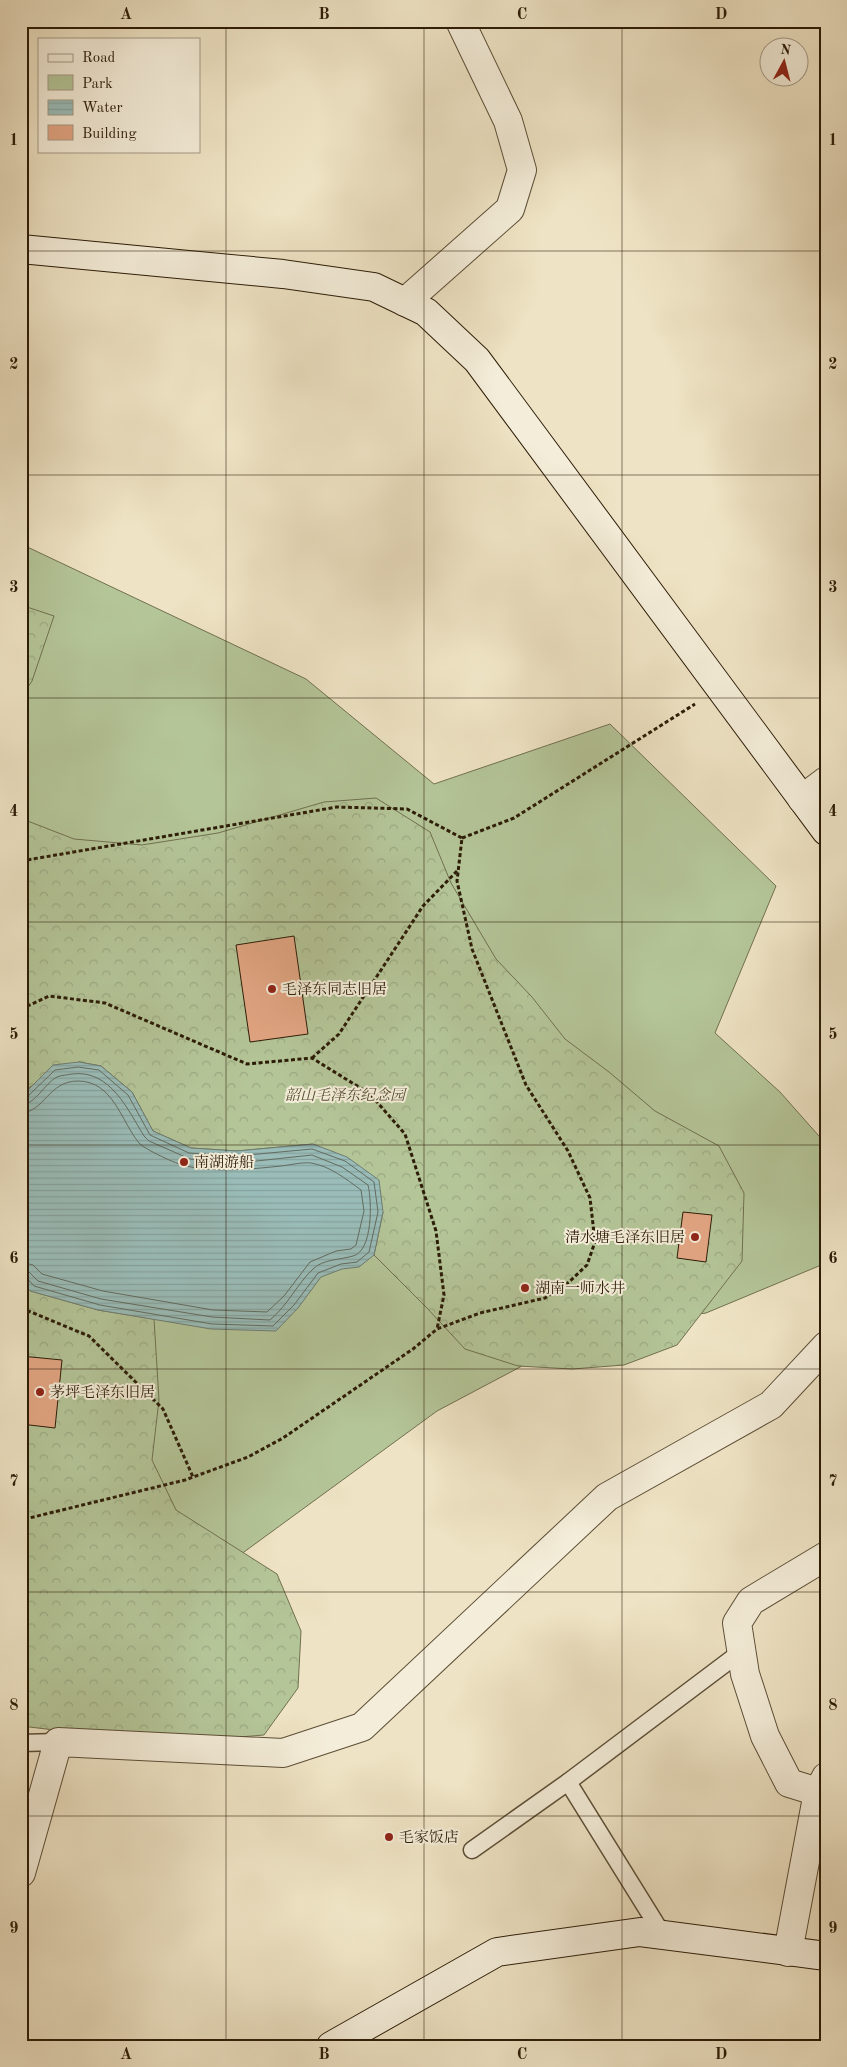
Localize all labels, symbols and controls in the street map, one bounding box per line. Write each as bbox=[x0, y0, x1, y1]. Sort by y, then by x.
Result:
text: A bbox=[120, 7, 132, 23]
text: B bbox=[318, 7, 330, 23]
text: C bbox=[517, 7, 527, 23]
text: D bbox=[715, 7, 727, 23]
legend bbox=[38, 38, 200, 152]
north arrow bbox=[760, 38, 810, 88]
text: N bbox=[779, 42, 792, 58]
text: Road bbox=[82, 51, 116, 66]
text: Park bbox=[82, 77, 113, 92]
text: Water bbox=[82, 101, 123, 116]
text: Building bbox=[82, 127, 137, 142]
text: 1 bbox=[9, 133, 19, 149]
text: 1 bbox=[828, 133, 838, 149]
text: 2 bbox=[9, 357, 19, 373]
text: 2 bbox=[828, 357, 838, 373]
text: 3 bbox=[9, 580, 19, 596]
text: 3 bbox=[828, 580, 838, 596]
text: 4 bbox=[9, 804, 19, 820]
text: 4 bbox=[828, 804, 838, 820]
place label: 毛泽东同志旧居 bbox=[282, 981, 387, 998]
marker: 毛泽东同志旧居 bbox=[266, 983, 278, 995]
text: 5 bbox=[9, 1027, 19, 1043]
text: 5 bbox=[828, 1027, 838, 1043]
park label: 韶山毛泽东纪念园 bbox=[285, 1087, 407, 1104]
place label: 南湖游船 bbox=[194, 1154, 254, 1171]
marker: 南湖游船 bbox=[178, 1156, 190, 1168]
place label: 清水塘毛泽东旧居 bbox=[565, 1229, 685, 1246]
marker: 清水塘毛泽东旧居 bbox=[689, 1231, 701, 1243]
text: 6 bbox=[9, 1251, 19, 1267]
text: 6 bbox=[828, 1251, 838, 1267]
place label: 湖南一师水井 bbox=[535, 1280, 625, 1297]
marker: 湖南一师水井 bbox=[519, 1282, 531, 1294]
place label: 茅坪毛泽东旧居 bbox=[50, 1384, 155, 1401]
marker: 茅坪毛泽东旧居 bbox=[34, 1386, 46, 1398]
text: 7 bbox=[9, 1474, 19, 1490]
text: 7 bbox=[828, 1474, 838, 1490]
text: 8 bbox=[9, 1698, 19, 1714]
text: 8 bbox=[828, 1698, 838, 1714]
place label: 毛家饭店 bbox=[399, 1829, 459, 1846]
marker: 毛家饭店 bbox=[383, 1831, 395, 1843]
text: 9 bbox=[9, 1921, 19, 1937]
text: 9 bbox=[828, 1921, 838, 1937]
text: A bbox=[120, 2047, 132, 2063]
text: B bbox=[318, 2047, 330, 2063]
text: C bbox=[517, 2047, 527, 2063]
text: D bbox=[715, 2047, 727, 2063]

